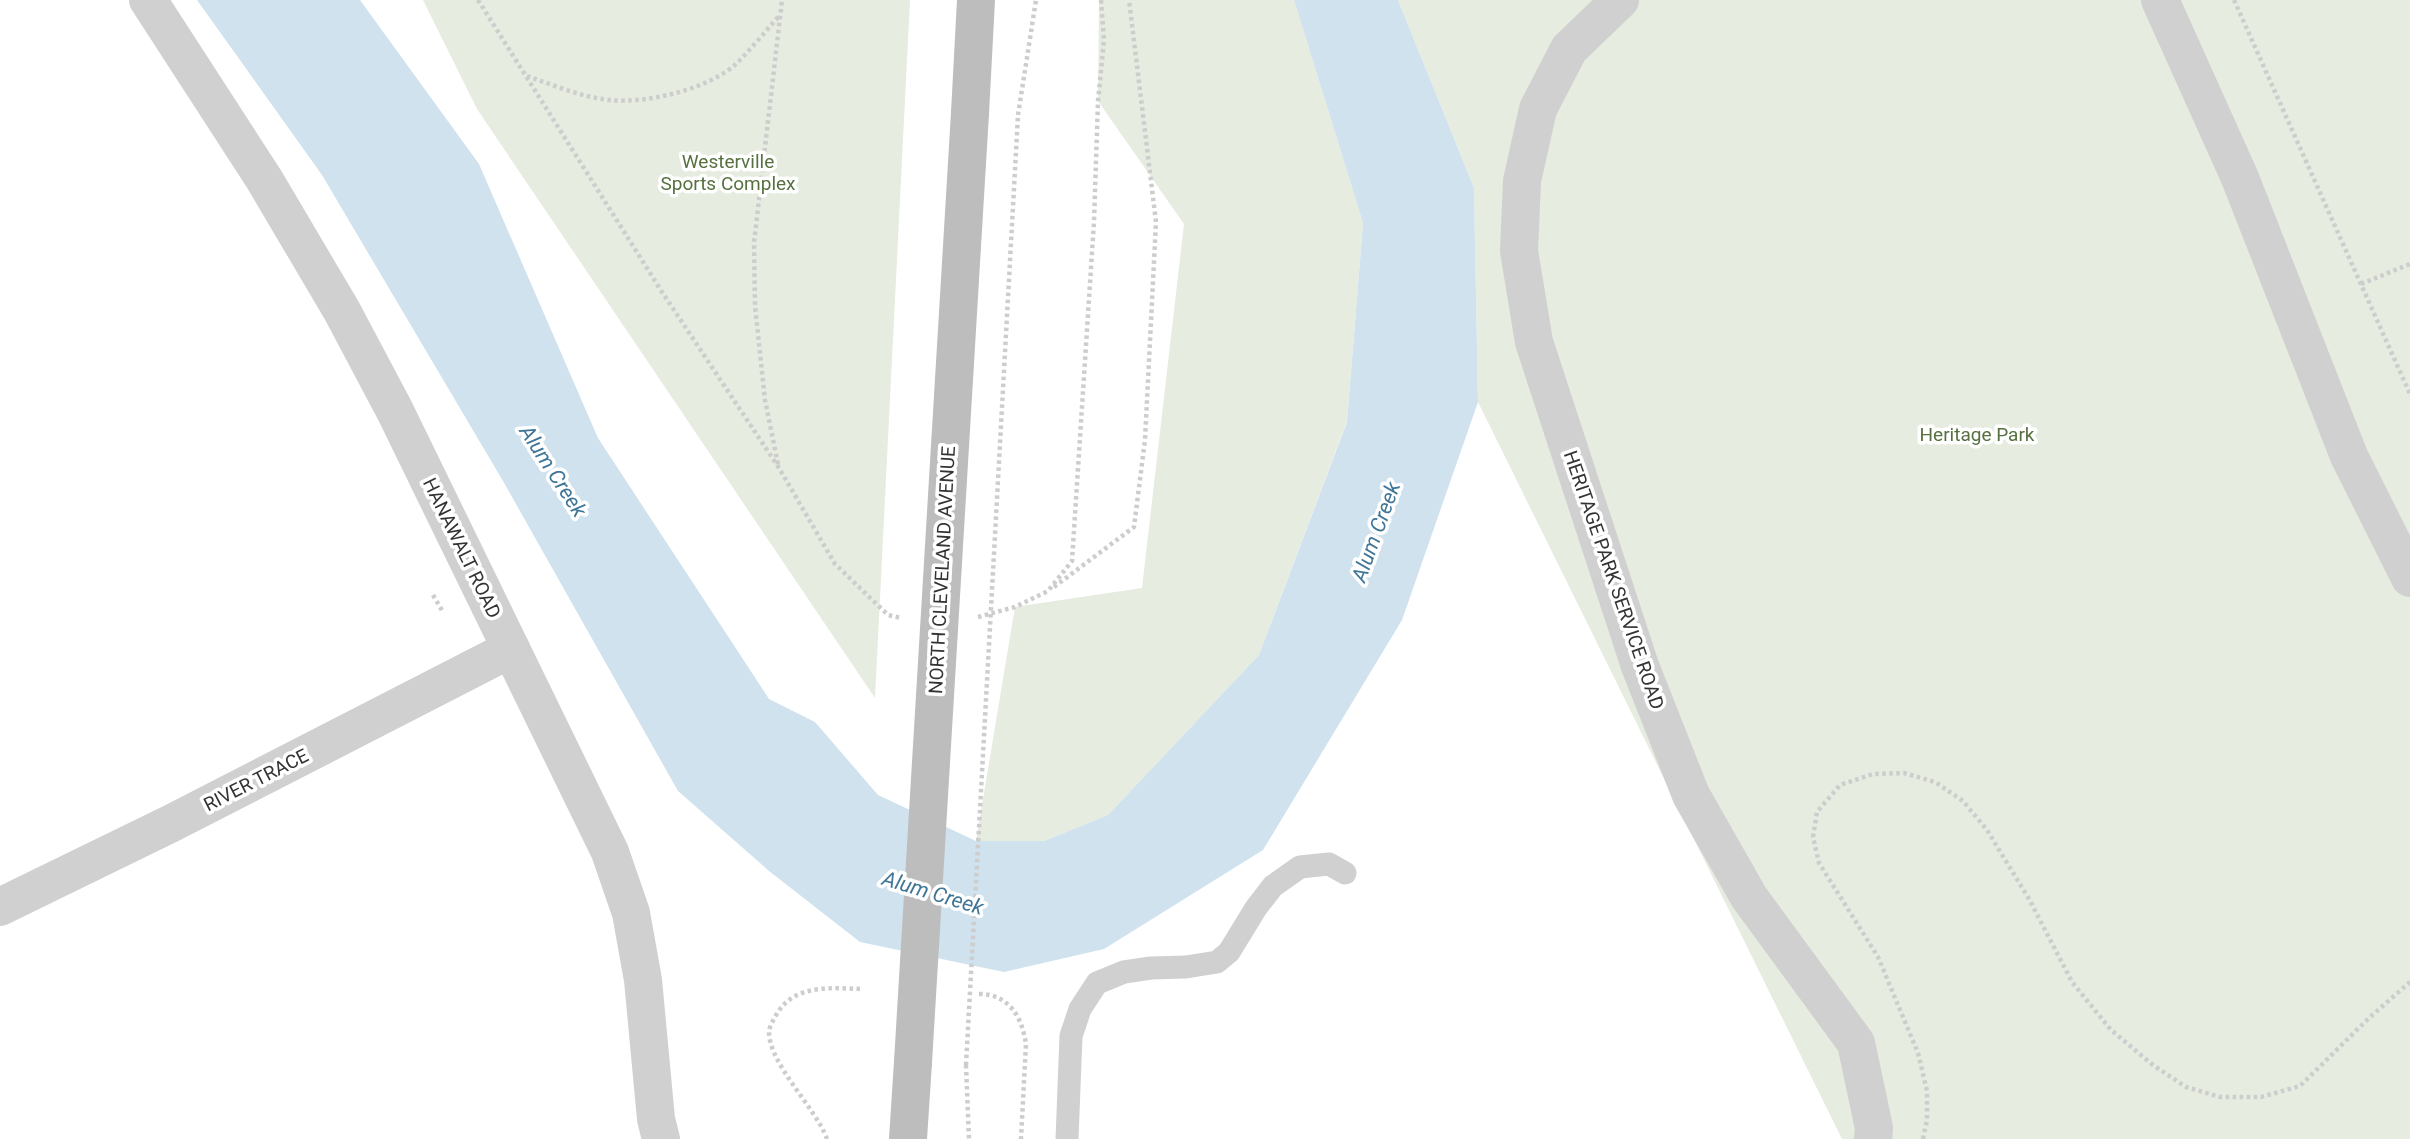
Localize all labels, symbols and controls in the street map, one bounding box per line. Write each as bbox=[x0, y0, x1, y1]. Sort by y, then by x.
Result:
park label: Westerville Sports Complex bbox=[660, 150, 796, 195]
water label: Alum Creek bbox=[514, 420, 592, 522]
park label: Heritage Park bbox=[1920, 423, 2035, 446]
street label: NORTH CLEVELAND AVENUE bbox=[924, 445, 960, 695]
street label: HERITAGE PARK SERVICE ROAD bbox=[1559, 448, 1669, 712]
street label: HANAWALT ROAD bbox=[418, 474, 506, 622]
water label: Alum Creek bbox=[1347, 478, 1405, 586]
street label: RIVER TRACE bbox=[200, 744, 312, 816]
water label: Alum Creek bbox=[879, 866, 987, 920]

